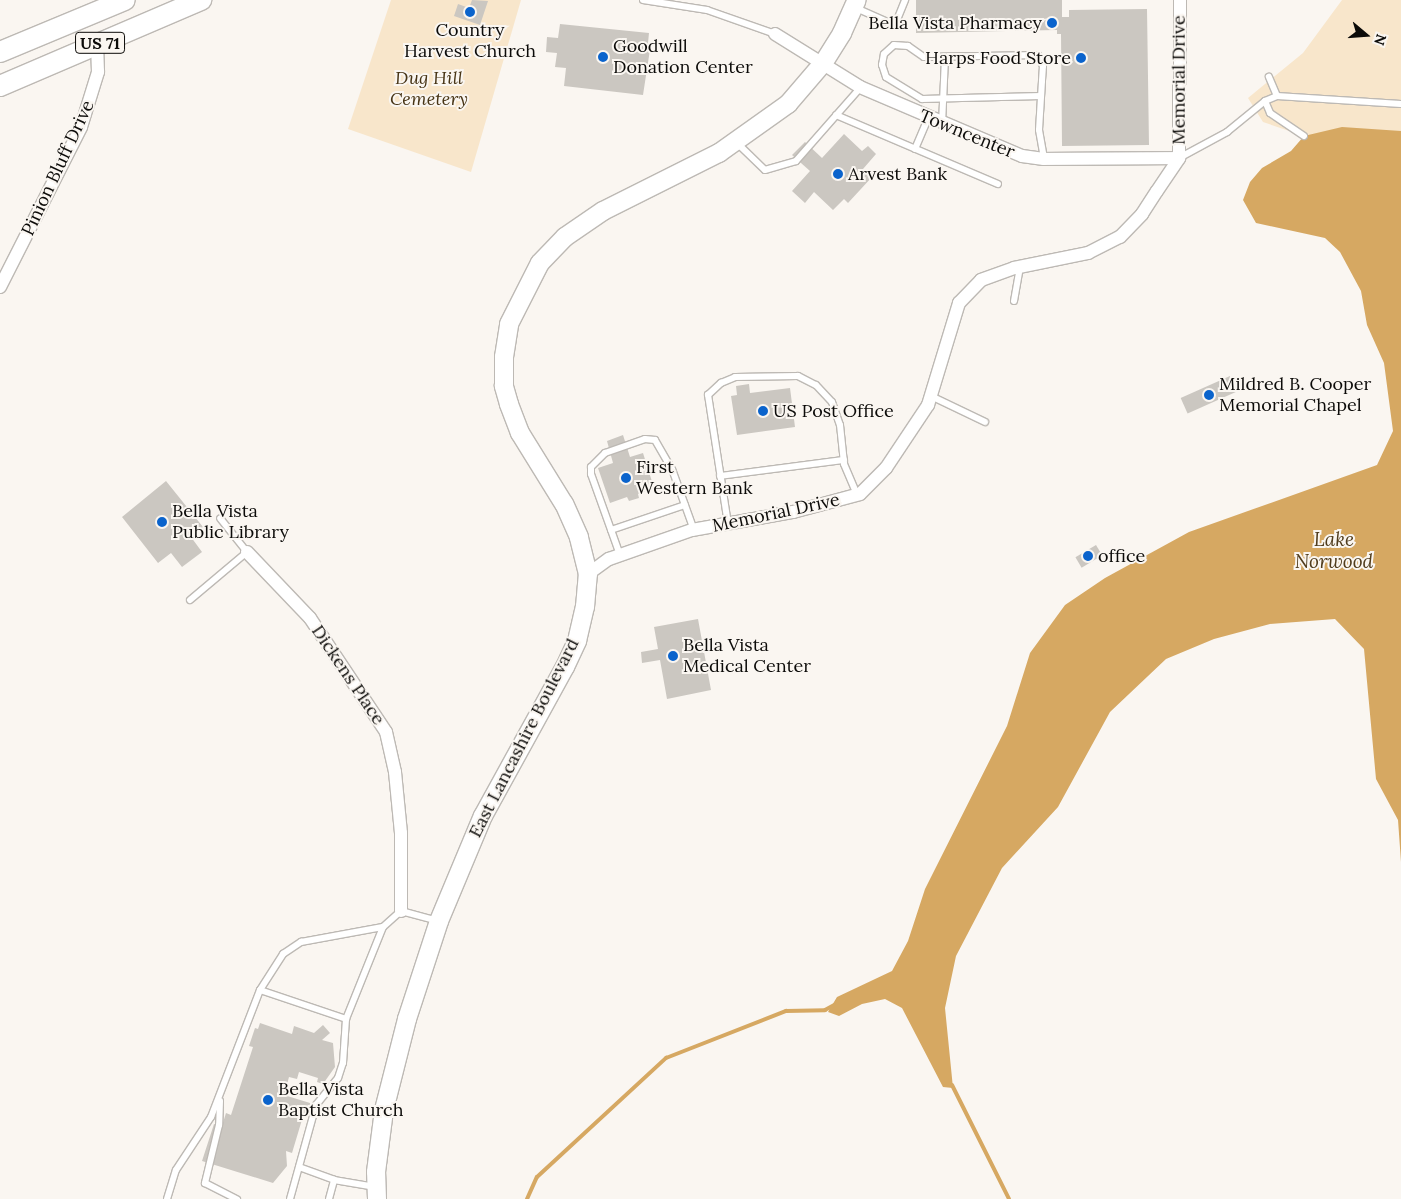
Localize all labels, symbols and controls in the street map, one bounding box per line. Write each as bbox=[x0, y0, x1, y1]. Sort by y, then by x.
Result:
marker: Country Harvest Church bbox=[464, 6, 476, 18]
north arrow bbox=[1341, 10, 1391, 60]
place label: Bella Vista Pharmacy bbox=[868, 12, 1042, 34]
street label: Memorial Drive bbox=[1168, 15, 1190, 145]
marker: Bella Vista Pharmacy bbox=[1046, 17, 1058, 29]
place label: Country Harvest Church bbox=[404, 20, 536, 62]
road number: US 71 bbox=[75, 29, 125, 56]
text: N bbox=[1370, 32, 1391, 48]
place label: Goodwill Donation Center bbox=[613, 36, 753, 78]
place label: Harps Food Store bbox=[925, 47, 1071, 69]
marker: Goodwill Donation Center bbox=[597, 51, 609, 63]
marker: Harps Food Store bbox=[1075, 52, 1087, 64]
park label: Dug Hill Cemetery bbox=[390, 68, 468, 110]
street label: Pinion Bluff Drive bbox=[17, 97, 99, 239]
street label: Towncenter bbox=[916, 105, 1018, 163]
place label: Arvest Bank bbox=[848, 163, 947, 185]
marker: Arvest Bank bbox=[832, 168, 844, 180]
place label: Mildred B. Cooper Memorial Chapel bbox=[1219, 374, 1371, 416]
marker: Mildred B. Cooper Memorial Chapel bbox=[1203, 389, 1215, 401]
place label: US Post Office bbox=[773, 400, 894, 422]
marker: US Post Office bbox=[757, 405, 769, 417]
place label: First Western Bank bbox=[636, 457, 753, 499]
marker: First Western Bank bbox=[620, 472, 632, 484]
street label: Memorial Drive bbox=[710, 489, 842, 537]
place label: Bella Vista Public Library bbox=[172, 501, 289, 544]
marker: Bella Vista Public Library bbox=[156, 516, 168, 528]
water label: Lake Norwood bbox=[1295, 529, 1373, 573]
place label: office bbox=[1098, 545, 1145, 567]
marker: office bbox=[1082, 550, 1094, 562]
street label: Dickens Place bbox=[307, 621, 389, 729]
street label: East Lancashire Boulevard bbox=[464, 635, 584, 841]
place label: Bella Vista Medical Center bbox=[683, 635, 811, 678]
marker: Bella Vista Medical Center bbox=[667, 650, 679, 662]
place label: Bella Vista Baptist Church bbox=[278, 1079, 403, 1122]
marker: Bella Vista Baptist Church bbox=[262, 1094, 274, 1106]

